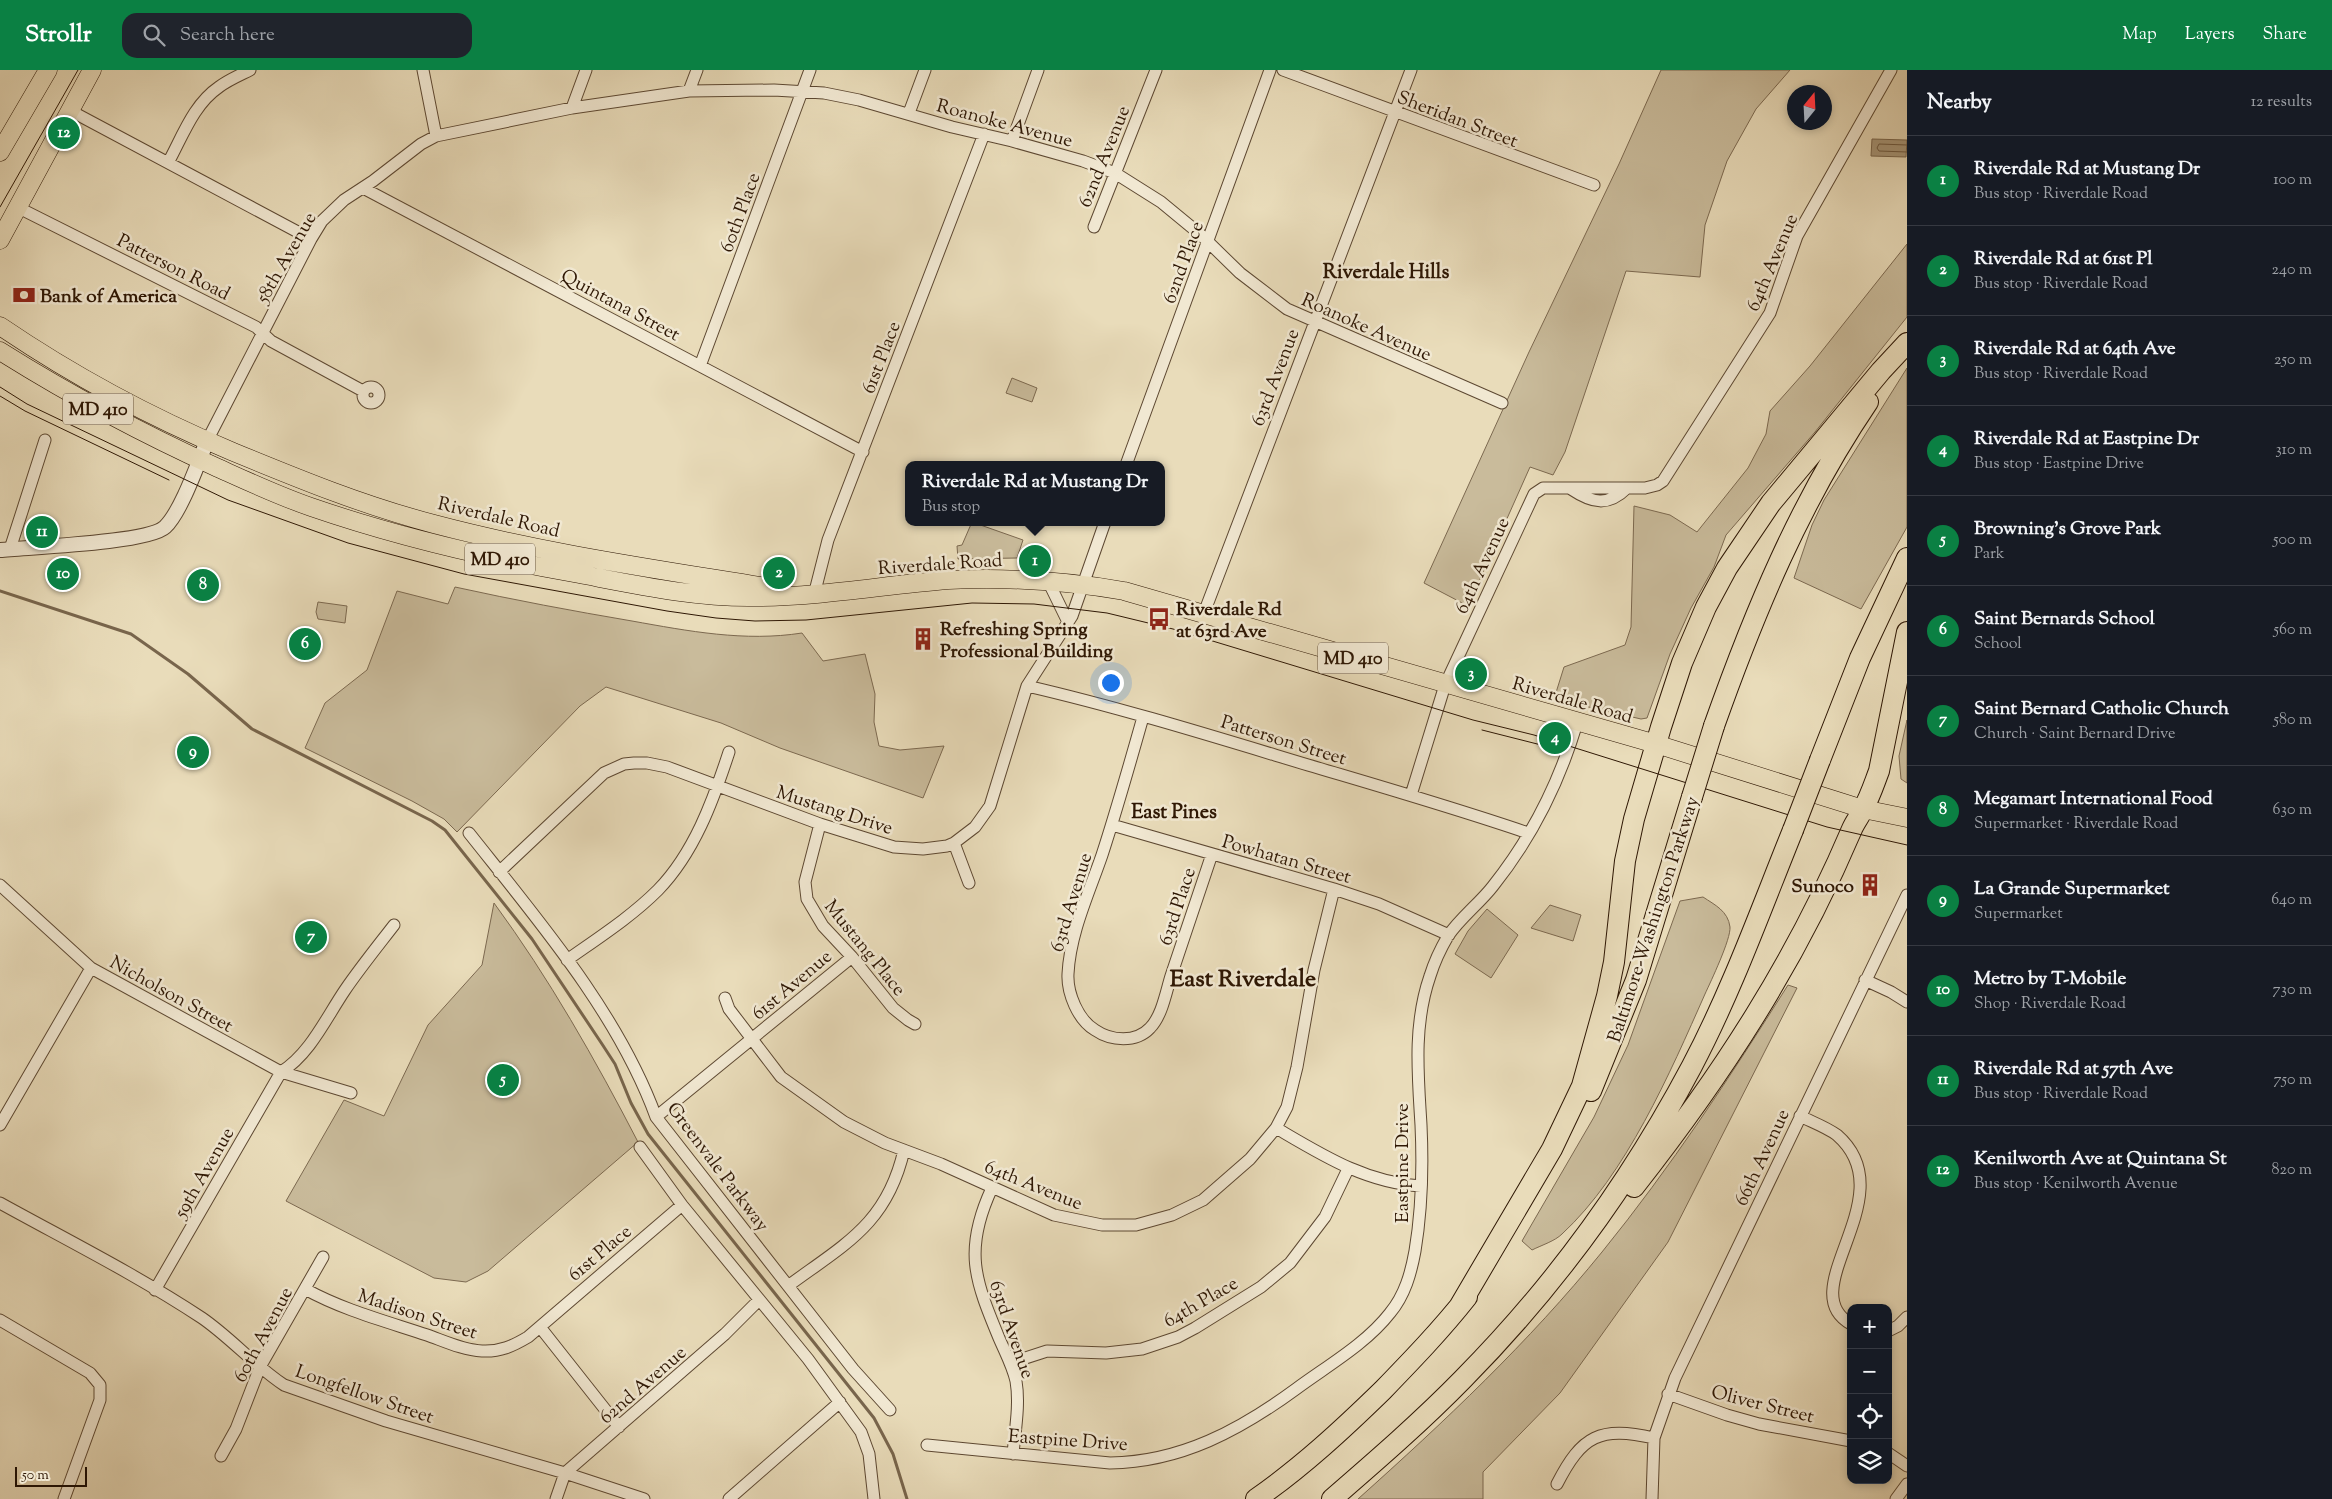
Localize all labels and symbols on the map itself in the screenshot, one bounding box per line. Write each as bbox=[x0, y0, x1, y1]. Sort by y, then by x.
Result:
street label: Sheridan Street bbox=[1393, 85, 1522, 156]
north arrow bbox=[1787, 85, 1832, 130]
street label: Roanoke Avenue bbox=[933, 93, 1076, 156]
street label: 62nd Avenue bbox=[1073, 102, 1138, 212]
pin: 12 bbox=[48, 114, 80, 152]
street label: 60th Place bbox=[714, 169, 768, 256]
street label: 58th Avenue bbox=[250, 208, 324, 310]
street label: 64th Avenue bbox=[1741, 210, 1806, 316]
street label: 62nd Place bbox=[1157, 218, 1212, 308]
street label: Patterson Road bbox=[112, 228, 234, 308]
district label: Riverdale Hills bbox=[1323, 259, 1449, 288]
street label: Quintana Street bbox=[555, 263, 685, 349]
bank icon: Bank of America bbox=[11, 282, 37, 308]
place label: Bank of America bbox=[40, 284, 177, 311]
street label: Roanoke Avenue bbox=[1297, 287, 1436, 369]
street label: 61st Place bbox=[856, 318, 909, 398]
street label: 63rd Avenue bbox=[1245, 325, 1307, 431]
road number: MD 410 bbox=[63, 394, 133, 424]
street label: Riverdale Road bbox=[435, 491, 562, 546]
pin: 11 bbox=[26, 513, 58, 551]
street label: 64th Avenue bbox=[1449, 513, 1517, 619]
pin: 1 bbox=[1019, 542, 1051, 580]
road number: MD 410 bbox=[465, 544, 535, 574]
street label: Riverdale Road bbox=[877, 548, 1003, 583]
pin: 2 bbox=[763, 554, 795, 592]
pin: 10 bbox=[47, 555, 79, 593]
pin: 8 bbox=[187, 566, 219, 604]
place label: Riverdale Rd at 63rd Ave bbox=[1176, 597, 1282, 646]
bus stop icon: Riverdale Rd at 63rd Ave bbox=[1146, 606, 1172, 632]
place label: Refreshing Spring Professional Building bbox=[940, 617, 1114, 666]
pin: 6 bbox=[289, 625, 321, 663]
building icon: Refreshing Spring Professional Building bbox=[910, 626, 936, 652]
road number: MD 410 bbox=[1318, 642, 1388, 674]
pin: 3 bbox=[1455, 655, 1487, 693]
your location bbox=[1098, 670, 1124, 696]
street label: Riverdale Road bbox=[1509, 671, 1636, 732]
street label: Patterson Street bbox=[1217, 709, 1350, 773]
pin: 4 bbox=[1539, 719, 1571, 757]
pin: 9 bbox=[177, 733, 209, 771]
street label: Mustang Drive bbox=[773, 780, 896, 843]
street label: Baltimore-Washington Parkway bbox=[1602, 793, 1707, 1046]
district label: East Pines bbox=[1131, 799, 1217, 828]
street label: Powhatan Street bbox=[1219, 829, 1355, 892]
street label: 63rd Avenue bbox=[1045, 850, 1100, 956]
street label: 63rd Place bbox=[1153, 864, 1204, 949]
building icon: Sunoco bbox=[1857, 872, 1883, 898]
place label: Sunoco bbox=[1791, 874, 1855, 901]
street label: Mustang Place bbox=[817, 895, 912, 1003]
pin: 7 bbox=[295, 918, 327, 956]
street label: 61st Avenue bbox=[747, 944, 839, 1028]
street label: Nicholson Street bbox=[104, 950, 238, 1041]
district label: East Riverdale bbox=[1170, 963, 1316, 997]
pin: 5 bbox=[487, 1061, 519, 1099]
street label: Greenvale Parkway bbox=[659, 1097, 775, 1238]
street label: Eastpine Drive bbox=[1390, 1103, 1417, 1223]
street label: 66th Avenue bbox=[1729, 1105, 1798, 1211]
street label: 59th Avenue bbox=[168, 1123, 242, 1225]
street label: 64th Avenue bbox=[980, 1154, 1086, 1218]
street label: 61st Place bbox=[563, 1219, 638, 1289]
street label: 64th Place bbox=[1159, 1271, 1244, 1335]
street label: 63rd Avenue bbox=[981, 1277, 1040, 1383]
street label: 60th Avenue bbox=[228, 1283, 301, 1388]
street label: Madison Street bbox=[354, 1283, 481, 1348]
street label: 62nd Avenue bbox=[594, 1340, 693, 1431]
street label: Longfellow Street bbox=[291, 1359, 437, 1432]
street label: Oliver Street bbox=[1708, 1380, 1817, 1431]
street label: Eastpine Drive bbox=[1007, 1424, 1129, 1459]
scale bar bbox=[15, 1464, 88, 1487]

